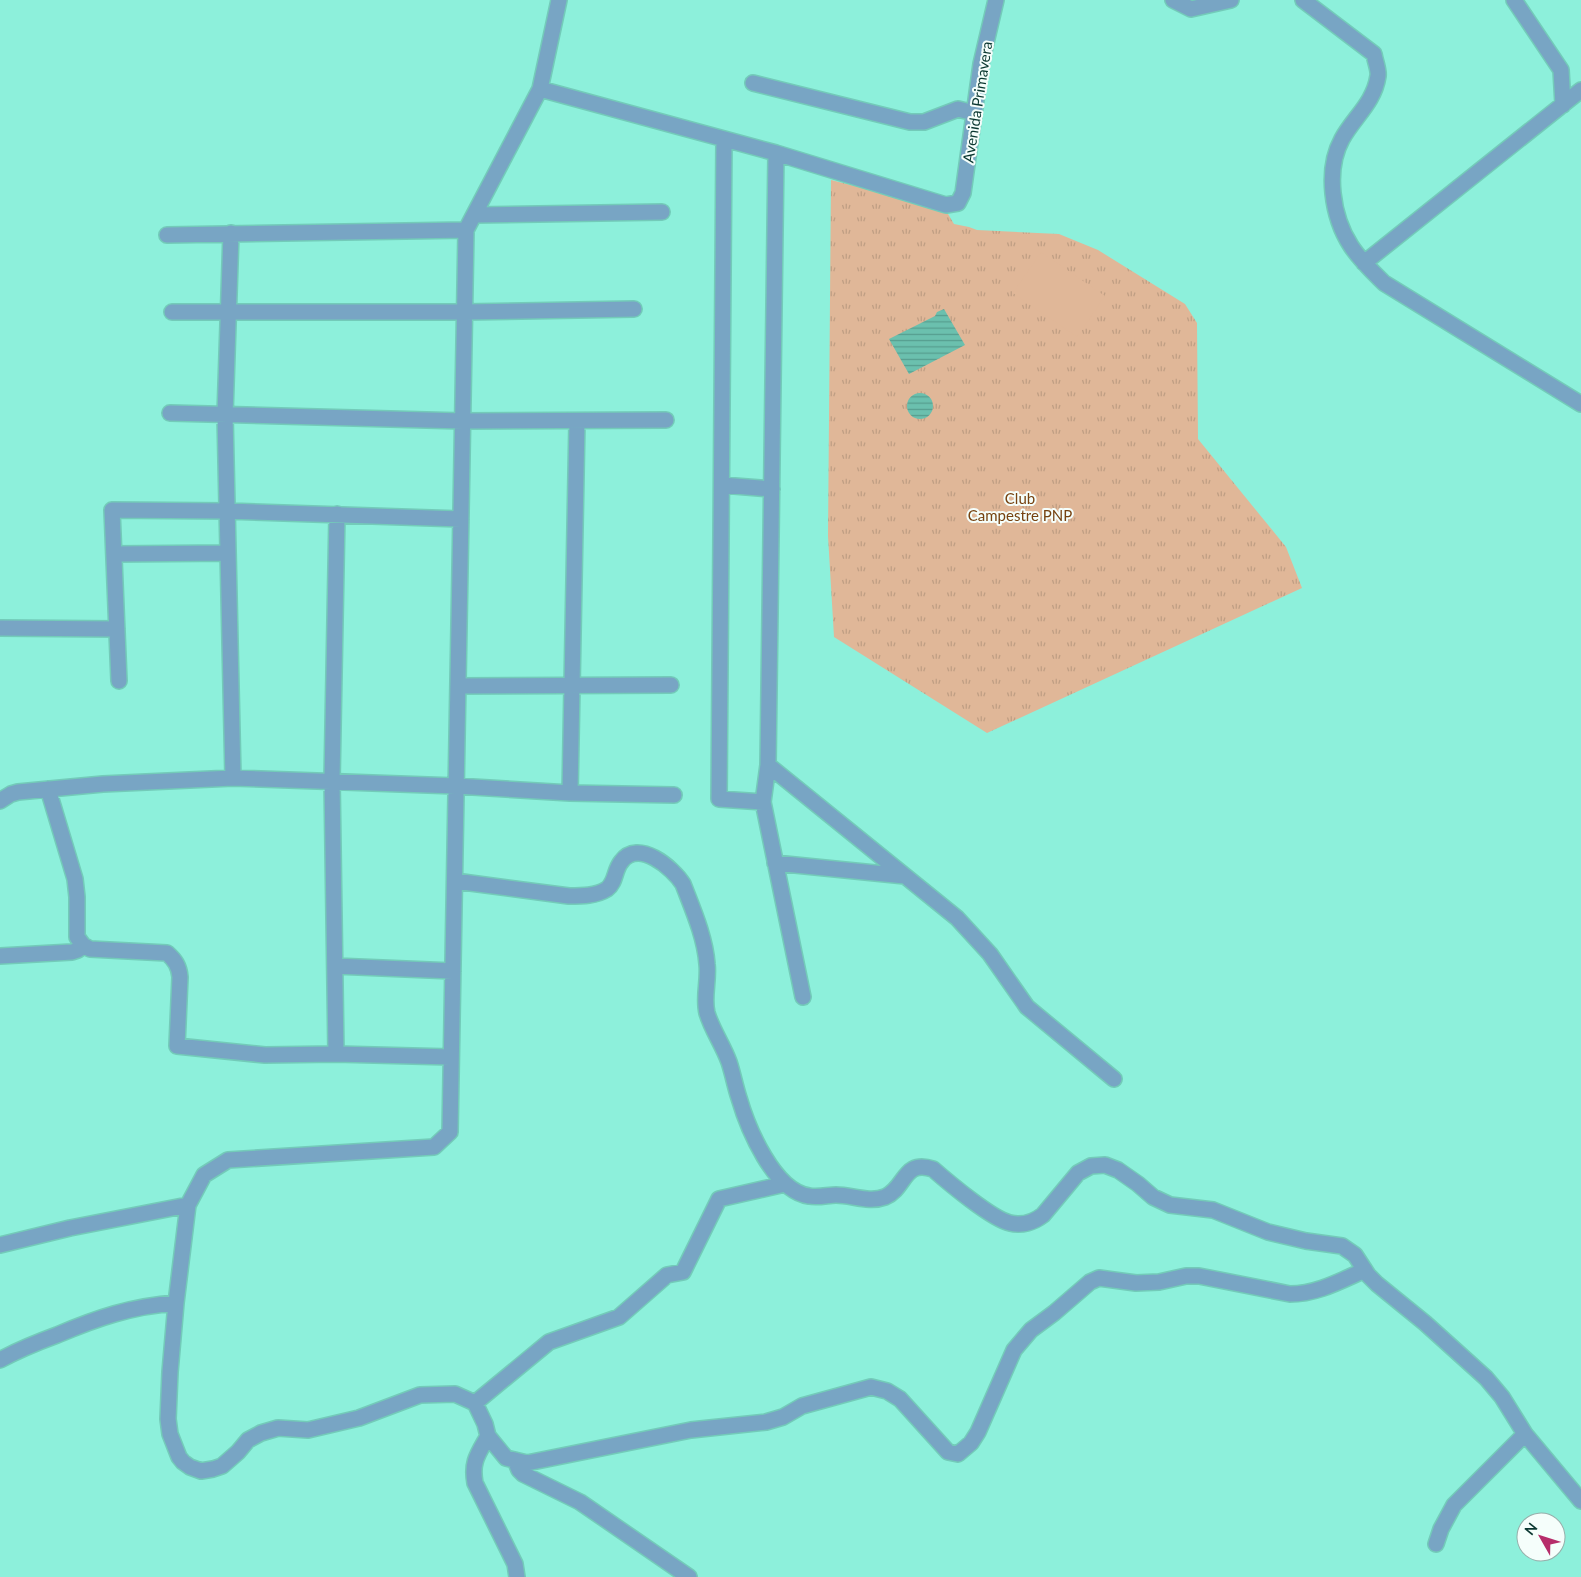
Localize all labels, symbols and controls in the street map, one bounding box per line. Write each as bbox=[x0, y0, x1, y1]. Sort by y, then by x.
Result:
street label: Avenida Primavera bbox=[959, 40, 995, 164]
park label: Club Campestre PNP bbox=[968, 489, 1072, 524]
north arrow bbox=[1516, 1512, 1566, 1562]
text: N bbox=[1521, 1519, 1541, 1538]

